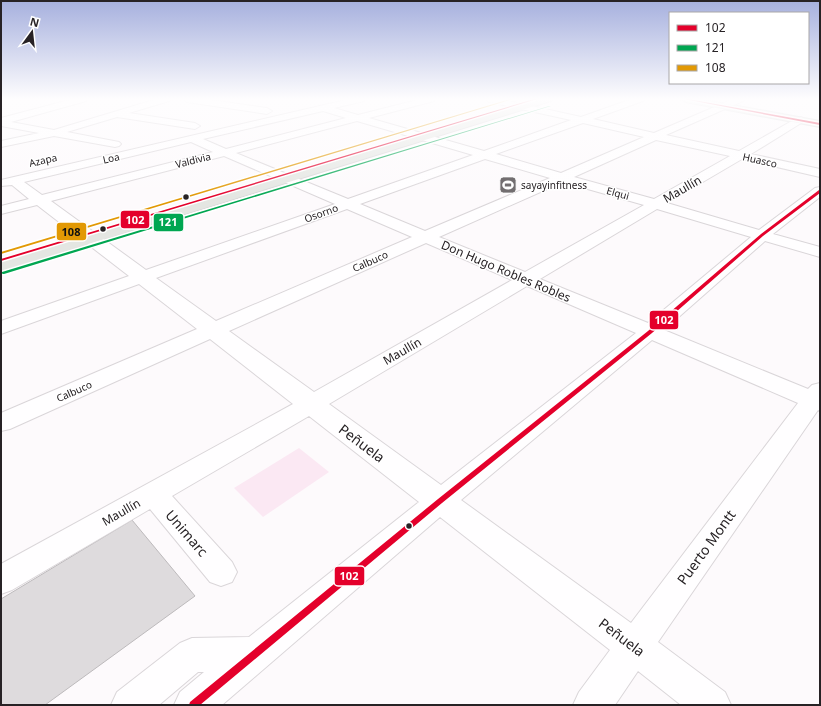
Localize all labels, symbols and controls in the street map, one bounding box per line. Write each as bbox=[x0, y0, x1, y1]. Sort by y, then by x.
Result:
north arrow bbox=[12, 12, 52, 52]
legend bbox=[669, 12, 809, 84]
text: N bbox=[28, 13, 41, 30]
text: 102 bbox=[705, 19, 726, 36]
text: 121 bbox=[705, 39, 726, 56]
text: 108 bbox=[705, 59, 726, 76]
street label: Loa bbox=[101, 149, 121, 167]
street label: Valdivia bbox=[174, 149, 212, 171]
street label: Huasco bbox=[741, 149, 779, 171]
street label: Azapa bbox=[28, 150, 58, 170]
street label: Maullín bbox=[660, 171, 704, 207]
sports icon: sayayinfitness bbox=[498, 175, 518, 195]
place label: sayayinfitness bbox=[521, 178, 587, 192]
street label: Elqui bbox=[605, 183, 631, 203]
unlabelled marker bbox=[181, 192, 191, 202]
street label: Osorno bbox=[302, 200, 340, 226]
line badge: 102 bbox=[120, 210, 150, 229]
text: 102 bbox=[126, 212, 144, 227]
line badge: 121 bbox=[153, 213, 184, 232]
text: 121 bbox=[159, 214, 177, 229]
line badge: 108 bbox=[56, 222, 87, 241]
text: 108 bbox=[62, 224, 80, 239]
unlabelled marker bbox=[98, 224, 108, 234]
street label: Don Hugo Robles Robles bbox=[439, 236, 574, 306]
street label: Calbuco bbox=[350, 247, 390, 275]
line badge: 102 bbox=[649, 310, 679, 330]
text: 102 bbox=[655, 312, 673, 327]
street label: Maullín bbox=[380, 333, 424, 369]
street label: Calbuco bbox=[54, 377, 94, 405]
street label: Peñuela bbox=[335, 419, 389, 467]
street label: Maullín bbox=[99, 494, 143, 530]
street label: Unimarc bbox=[162, 506, 213, 560]
street label: Puerto Montt bbox=[672, 506, 740, 588]
unlabelled marker bbox=[404, 521, 414, 531]
line badge: 102 bbox=[334, 566, 365, 586]
text: 102 bbox=[340, 568, 358, 583]
street label: Peñuela bbox=[595, 613, 649, 661]

